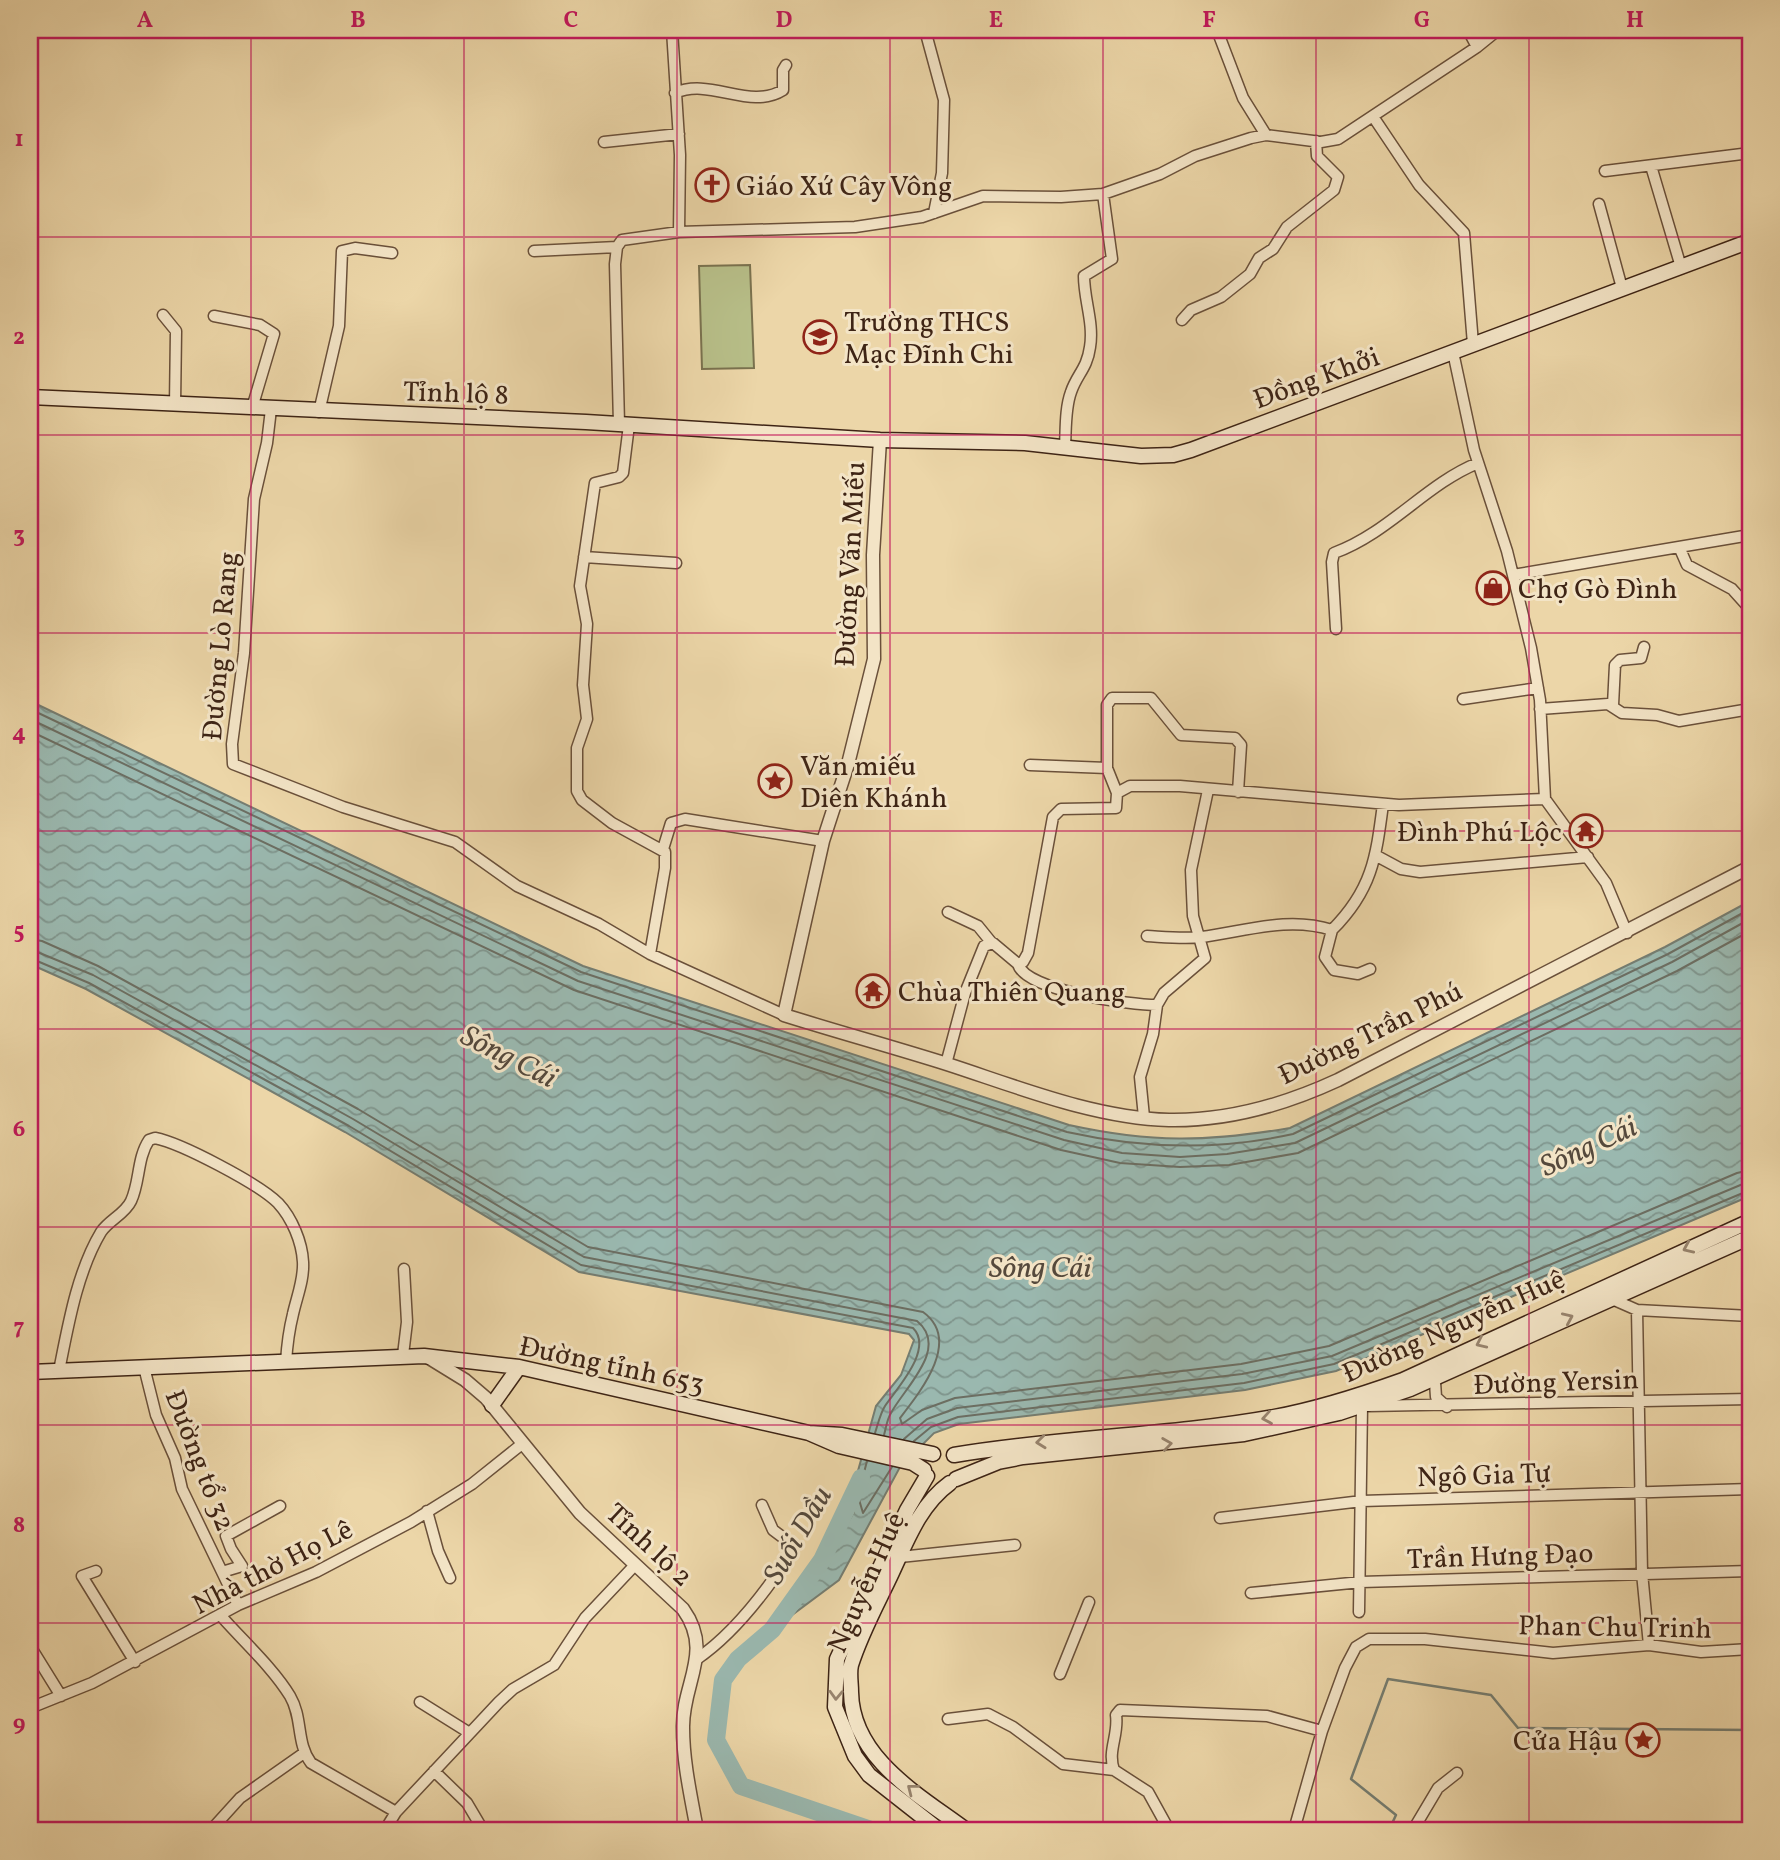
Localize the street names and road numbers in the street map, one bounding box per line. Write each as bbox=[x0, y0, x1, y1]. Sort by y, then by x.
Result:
street label: Đồng Khởi bbox=[1248, 338, 1385, 420]
street label: Tỉnh lộ 8 bbox=[402, 373, 509, 416]
street label: Đường Văn Miếu bbox=[827, 460, 876, 668]
street label: Đường Lò Rang bbox=[194, 550, 249, 742]
street label: Đường Trần Phú bbox=[1273, 973, 1470, 1096]
street label: Đường Nguyễn Huệ bbox=[1337, 1261, 1571, 1394]
street label: Đường tỉnh 653 bbox=[515, 1328, 708, 1405]
street label: Đường Yersin bbox=[1473, 1361, 1640, 1406]
street label: Đường tổ 32 bbox=[154, 1385, 243, 1537]
street label: Ngô Gia Tự bbox=[1416, 1455, 1552, 1498]
street label: Tỉnh lộ 2 bbox=[596, 1495, 701, 1596]
street label: Nguyễn Huệ bbox=[819, 1506, 916, 1660]
street label: Nhà thờ Họ Lê bbox=[186, 1511, 360, 1625]
street label: Trần Hưng Đạo bbox=[1406, 1535, 1594, 1580]
street label: Phan Chu Trinh bbox=[1518, 1607, 1712, 1650]

